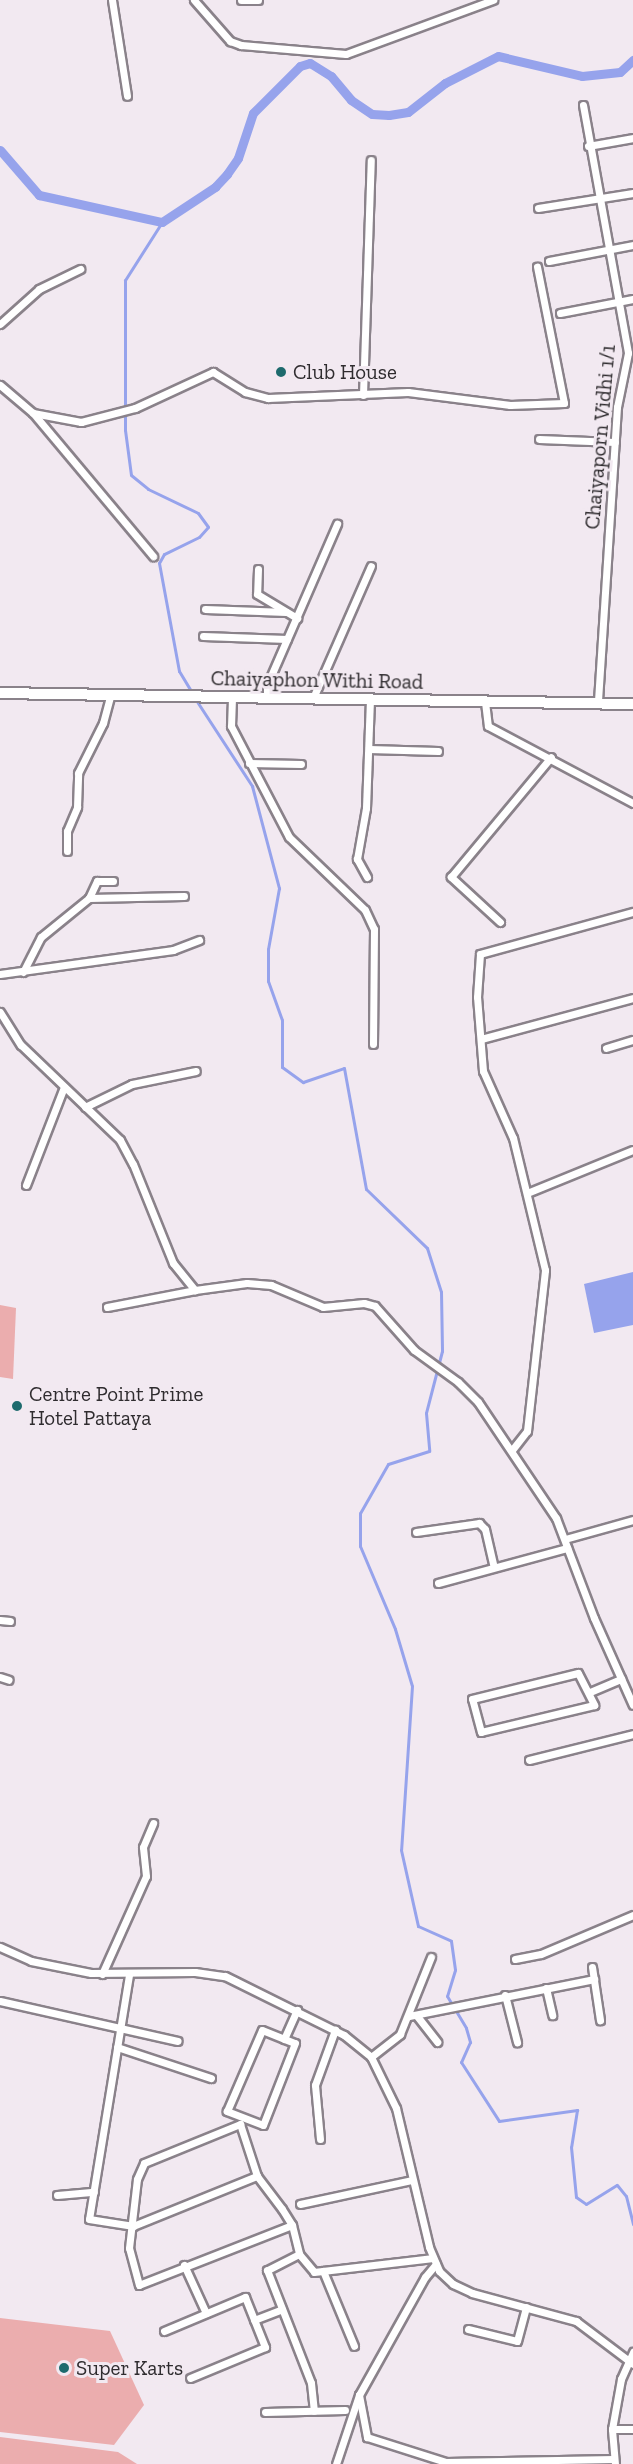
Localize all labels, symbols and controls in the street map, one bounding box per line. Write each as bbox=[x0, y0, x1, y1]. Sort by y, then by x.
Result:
street label: Chaiyaporn Vidhi 1/1 bbox=[579, 343, 621, 531]
place label: Club House bbox=[293, 359, 397, 385]
marker: Club House bbox=[274, 365, 288, 379]
street label: Chaiyaphon Withi Road bbox=[210, 666, 424, 694]
place label: Centre Point Prime Hotel Pattaya bbox=[29, 1381, 203, 1431]
marker: Centre Point Prime Hotel Pattaya bbox=[10, 1399, 24, 1413]
place label: Super Karts bbox=[76, 2355, 183, 2381]
marker: Super Karts bbox=[57, 2361, 71, 2375]

